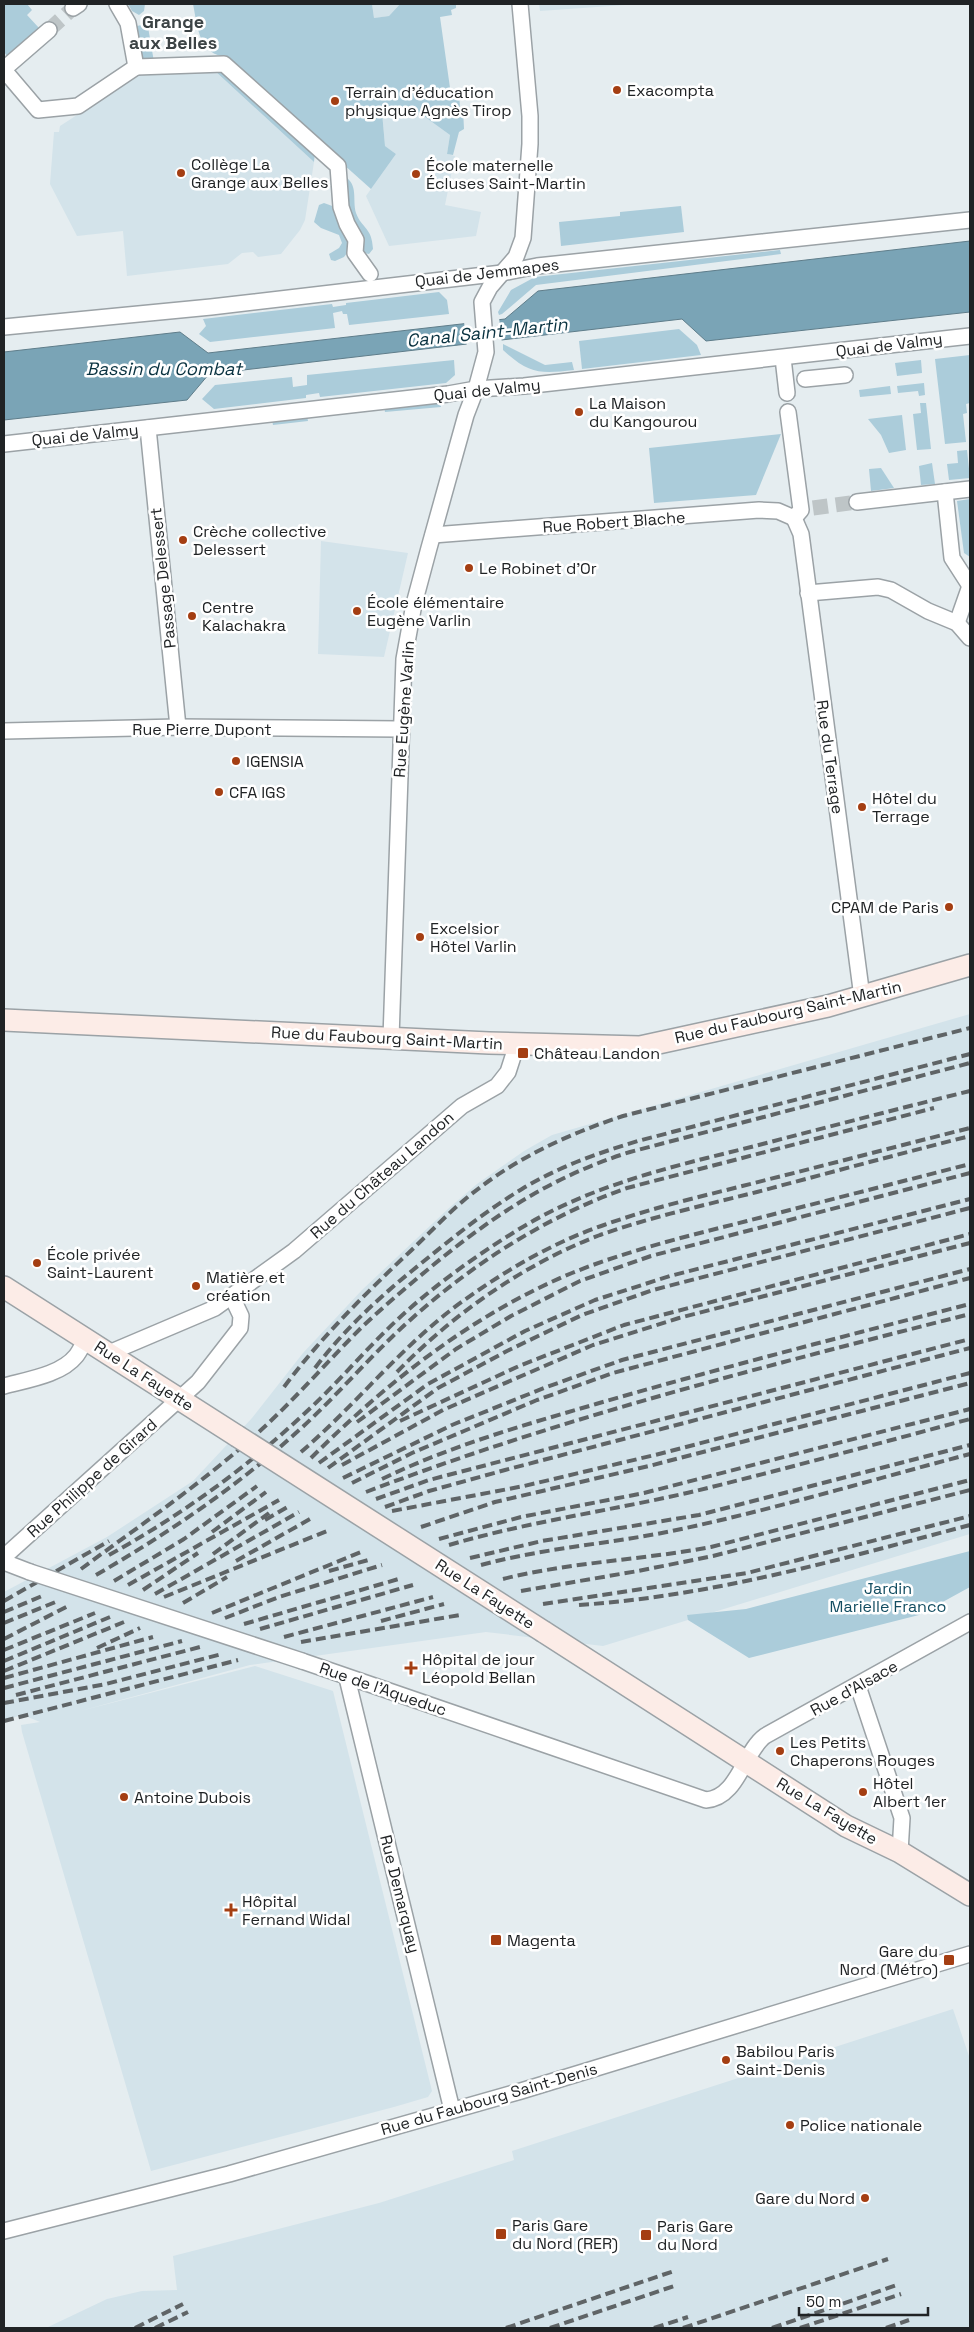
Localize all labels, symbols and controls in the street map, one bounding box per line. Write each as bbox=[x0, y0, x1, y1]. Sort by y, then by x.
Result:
district label: Grange aux Belles bbox=[129, 10, 217, 54]
place label: Exacompta bbox=[627, 80, 714, 101]
place label: Terrain d'éducation physique Agnès Tirop bbox=[345, 82, 511, 121]
marker: Exacompta bbox=[611, 84, 623, 96]
marker: Terrain d'éducation physique Agnès Tirop bbox=[329, 95, 341, 107]
place label: Collège La Grange aux Belles bbox=[191, 154, 328, 193]
place label: École maternelle Écluses Saint-Martin bbox=[426, 155, 586, 194]
marker: Collège La Grange aux Belles bbox=[175, 167, 187, 179]
marker: École maternelle Écluses Saint-Martin bbox=[410, 168, 422, 180]
street label: Quai de Jemmapes bbox=[414, 254, 560, 292]
water label: Canal Saint-Martin bbox=[405, 312, 569, 352]
street label: Quai de Valmy bbox=[834, 328, 944, 362]
water label: Bassin du Combat bbox=[86, 357, 244, 380]
street label: Quai de Valmy bbox=[433, 374, 541, 406]
place label: La Maison du Kangourou bbox=[589, 393, 697, 432]
marker: La Maison du Kangourou bbox=[573, 406, 585, 418]
street label: Quai de Valmy bbox=[31, 419, 139, 451]
street label: Passage Delessert bbox=[145, 507, 181, 649]
street label: Rue Robert Blache bbox=[542, 507, 686, 537]
place label: Crèche collective Delessert bbox=[193, 521, 327, 560]
marker: Crèche collective Delessert bbox=[177, 534, 189, 546]
place label: Le Robinet d'Or bbox=[479, 558, 597, 579]
marker: Le Robinet d'Or bbox=[463, 562, 475, 574]
place label: École élémentaire Eugène Varlin bbox=[367, 592, 504, 631]
place label: Centre Kalachakra bbox=[202, 597, 286, 636]
marker: École élémentaire Eugène Varlin bbox=[351, 605, 363, 617]
marker: Centre Kalachakra bbox=[186, 610, 198, 622]
street label: Rue Eugène Varlin bbox=[389, 640, 419, 778]
street label: Rue du Terrage bbox=[812, 699, 848, 815]
street label: Rue Pierre Dupont bbox=[132, 719, 272, 740]
place label: IGENSIA bbox=[246, 751, 304, 772]
marker: IGENSIA bbox=[230, 755, 242, 767]
place label: CFA IGS bbox=[229, 782, 286, 803]
marker: CFA IGS bbox=[213, 786, 225, 798]
place label: Hôtel du Terrage bbox=[872, 788, 937, 827]
marker: Hôtel du Terrage bbox=[856, 801, 868, 813]
place label: CPAM de Paris bbox=[831, 897, 939, 918]
marker: CPAM de Paris bbox=[943, 901, 955, 913]
place label: Excelsior Hôtel Varlin bbox=[430, 918, 517, 957]
marker: Excelsior Hôtel Varlin bbox=[414, 931, 426, 943]
street label: Rue du Faubourg Saint-Martin bbox=[673, 976, 903, 1048]
street label: Rue du Faubourg Saint-Martin bbox=[271, 1021, 503, 1055]
place label: Château Landon bbox=[534, 1043, 660, 1064]
marker: Château Landon bbox=[516, 1046, 530, 1060]
street label: Rue du Château Landon bbox=[306, 1107, 458, 1243]
place label: École privée Saint-Laurent bbox=[47, 1244, 154, 1283]
marker: École privée Saint-Laurent bbox=[31, 1257, 43, 1269]
place label: Matière et création bbox=[206, 1267, 285, 1306]
marker: Matière et création bbox=[190, 1280, 202, 1292]
street label: Rue La Fayette bbox=[90, 1336, 198, 1416]
street label: Rue Philippe de Girard bbox=[22, 1414, 162, 1542]
street label: Rue La Fayette bbox=[431, 1554, 539, 1634]
park label: Jardin Marielle Franco bbox=[830, 1578, 946, 1617]
place label: Hôpital de jour Léopold Bellan bbox=[422, 1649, 535, 1688]
street label: Rue d'Alsace bbox=[807, 1655, 901, 1721]
street label: Rue de l'Aqueduc bbox=[317, 1657, 449, 1721]
marker: Hôpital de jour Léopold Bellan bbox=[404, 1661, 418, 1675]
place label: Les Petits Chaperons Rouges bbox=[790, 1732, 935, 1771]
marker: Les Petits Chaperons Rouges bbox=[774, 1745, 786, 1757]
street label: Rue La Fayette bbox=[773, 1773, 881, 1849]
place label: Hôtel Albert 1er bbox=[873, 1773, 946, 1812]
marker: Hôtel Albert 1er bbox=[857, 1786, 869, 1798]
place label: Antoine Dubois bbox=[134, 1787, 251, 1808]
marker: Antoine Dubois bbox=[118, 1791, 130, 1803]
street label: Rue Demarquay bbox=[375, 1833, 425, 1955]
place label: Hôpital Fernand Widal bbox=[242, 1891, 351, 1930]
marker: Hôpital Fernand Widal bbox=[224, 1903, 238, 1917]
place label: Magenta bbox=[507, 1930, 576, 1951]
marker: Magenta bbox=[489, 1933, 503, 1947]
place label: Gare du Nord (Métro) bbox=[839, 1941, 938, 1980]
marker: Gare du Nord (Métro) bbox=[942, 1953, 956, 1967]
place label: Babilou Paris Saint-Denis bbox=[736, 2041, 835, 2080]
marker: Babilou Paris Saint-Denis bbox=[720, 2054, 732, 2066]
street label: Rue du Faubourg Saint-Denis bbox=[378, 2058, 600, 2140]
place label: Police nationale bbox=[800, 2115, 922, 2136]
marker: Police nationale bbox=[784, 2119, 796, 2131]
place label: Gare du Nord bbox=[755, 2188, 855, 2209]
marker: Gare du Nord bbox=[859, 2192, 871, 2204]
place label: Paris Gare du Nord (RER) bbox=[512, 2215, 618, 2254]
place label: Paris Gare du Nord bbox=[657, 2216, 733, 2255]
marker: Paris Gare du Nord (RER) bbox=[494, 2227, 508, 2241]
marker: Paris Gare du Nord bbox=[639, 2228, 653, 2242]
scale bar bbox=[799, 2284, 928, 2316]
text: 50 m bbox=[806, 2292, 841, 2311]

